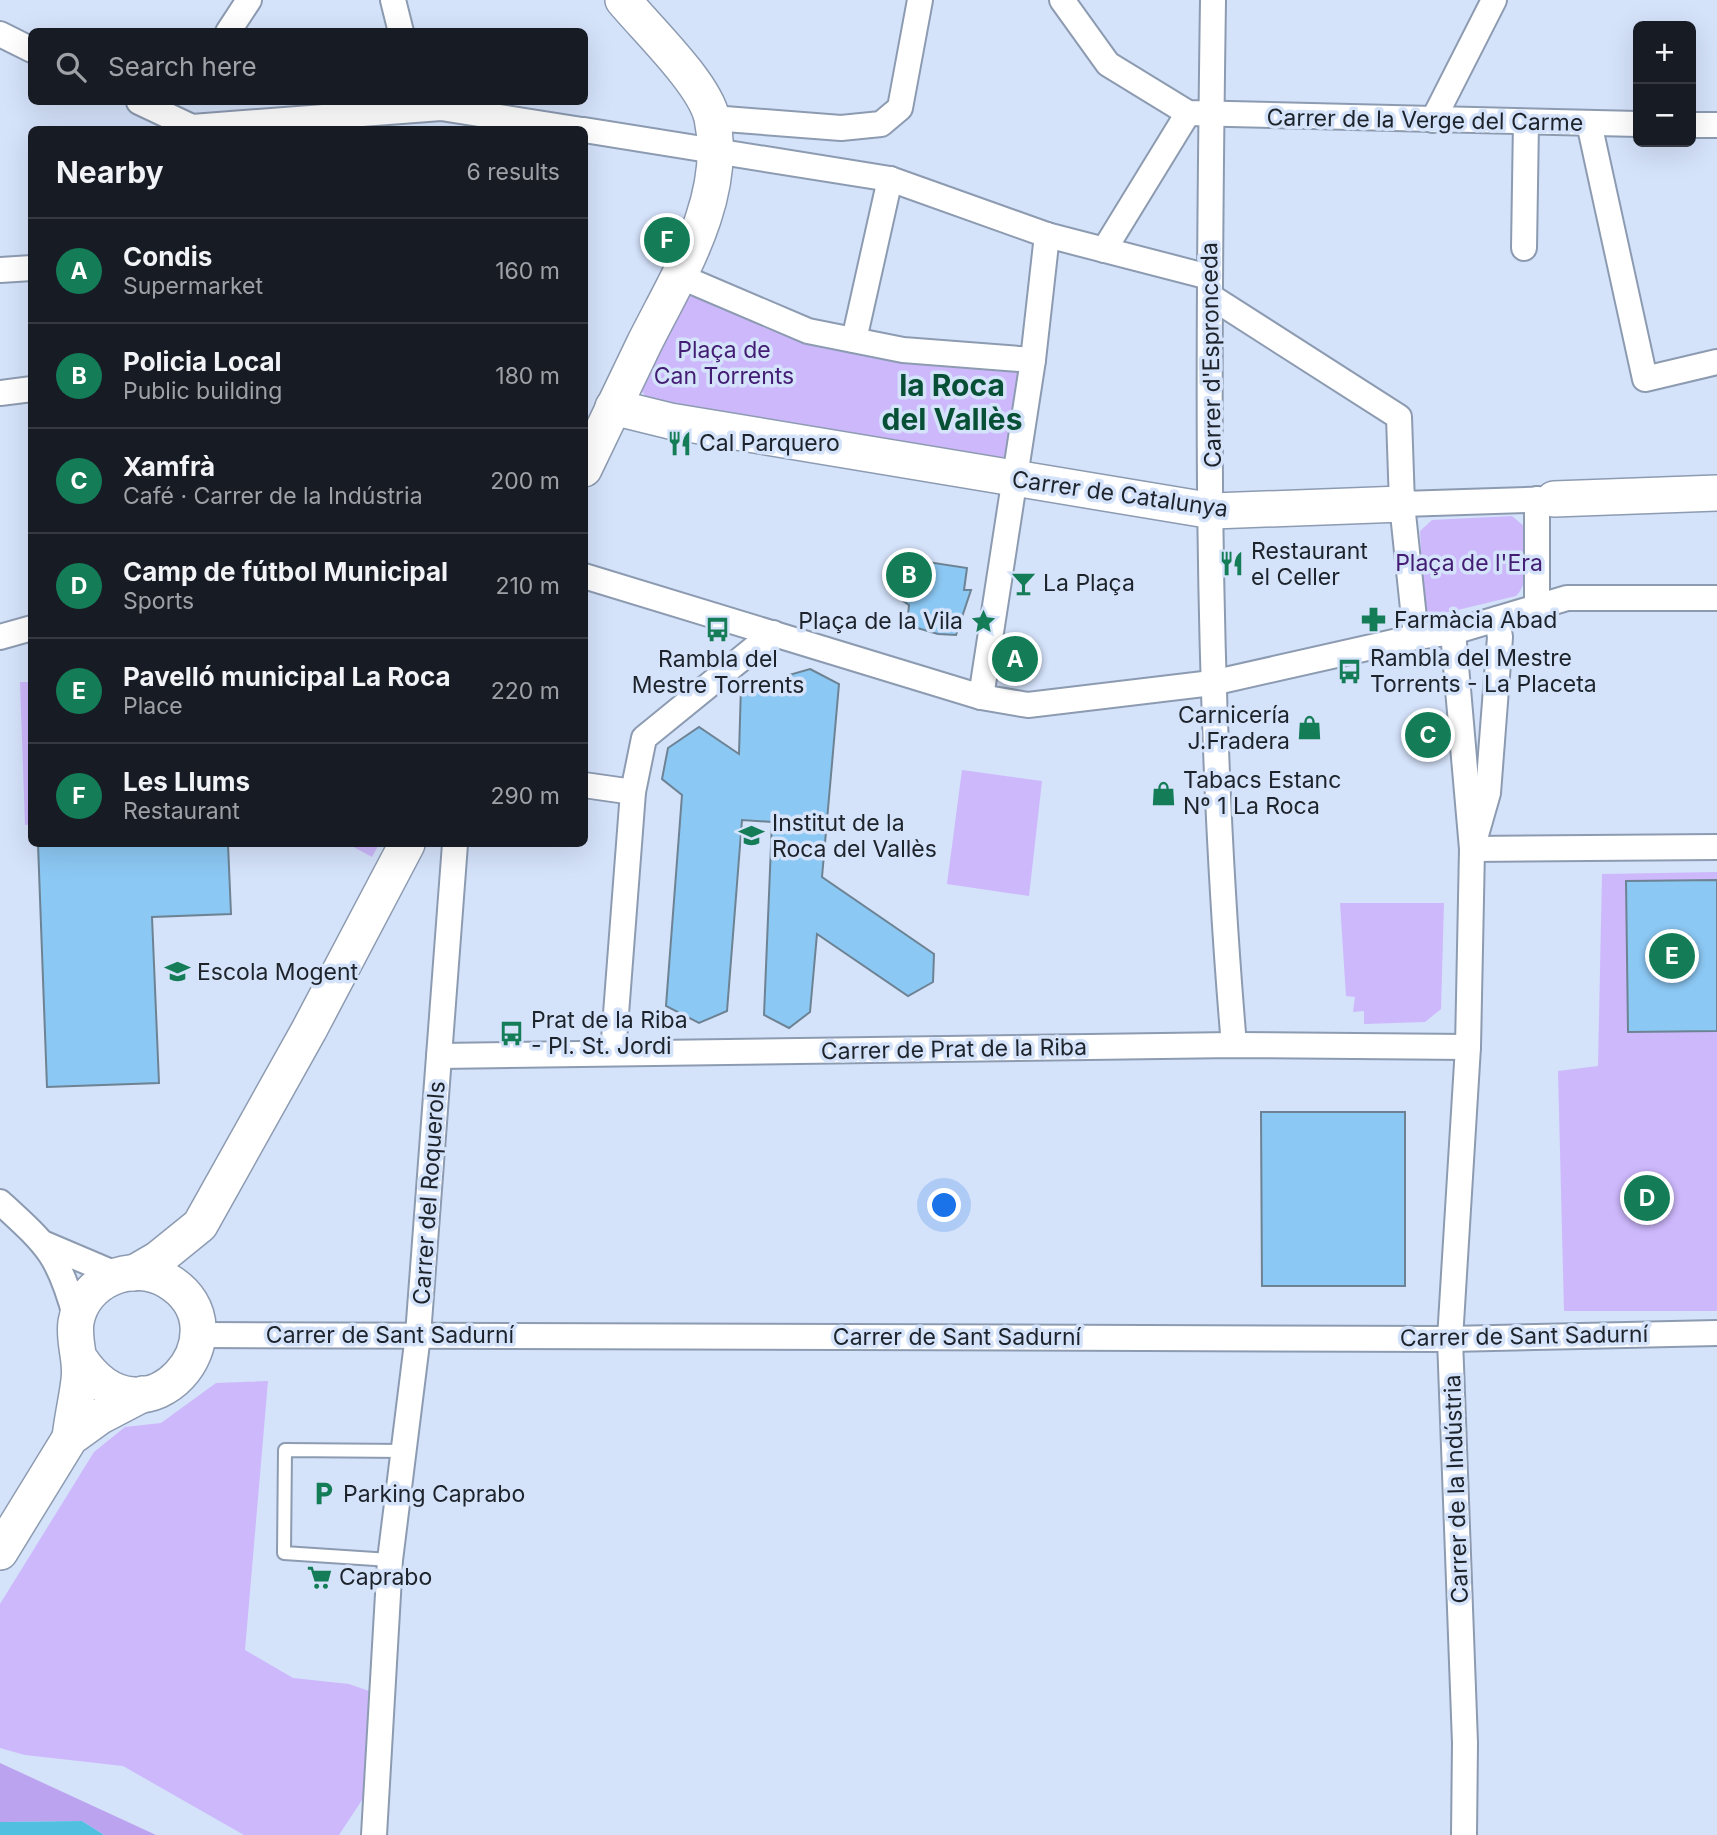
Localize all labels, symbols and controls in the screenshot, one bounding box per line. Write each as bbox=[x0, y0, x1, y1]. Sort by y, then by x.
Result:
map controls bbox=[1633, 21, 1696, 147]
button: + bbox=[1633, 21, 1696, 84]
search box bbox=[28, 28, 588, 105]
icon: search bbox=[52, 48, 90, 86]
text: Search here bbox=[108, 51, 257, 82]
button: − bbox=[1633, 84, 1696, 147]
street label: Carrer de la Verge del Carme bbox=[1266, 103, 1584, 137]
text: Nearby bbox=[56, 154, 164, 190]
text: 6 results bbox=[466, 158, 560, 186]
pin: F bbox=[644, 214, 690, 266]
text: Condis bbox=[123, 241, 212, 272]
street label: Carrer d'Espronceda bbox=[1195, 242, 1227, 468]
text: A bbox=[70, 257, 88, 285]
text: 160 m bbox=[495, 257, 560, 285]
text: Supermarket bbox=[123, 272, 263, 300]
park label: Plaça de Can Torrents bbox=[654, 336, 794, 390]
text: Policia Local bbox=[123, 346, 282, 377]
text: B bbox=[71, 362, 87, 390]
text: 180 m bbox=[495, 362, 560, 390]
district label: la Roca del Vallès bbox=[882, 367, 1023, 437]
text: Public building bbox=[123, 377, 282, 405]
restaurant icon: Cal Parquero bbox=[665, 429, 693, 457]
place label: Cal Parquero bbox=[699, 429, 840, 457]
text: Xamfrà bbox=[123, 451, 215, 482]
street label: Carrer de Catalunya bbox=[1010, 465, 1230, 523]
text: C bbox=[70, 467, 88, 495]
text: 200 m bbox=[490, 467, 560, 495]
text: Café · Carrer de la Indústria bbox=[123, 482, 423, 510]
place label: Restaurant el Celler bbox=[1251, 537, 1368, 591]
pin: B bbox=[886, 549, 932, 601]
park label: Plaça de l'Era bbox=[1395, 549, 1543, 577]
restaurant icon: Restaurant el Celler bbox=[1217, 550, 1245, 578]
text: Camp de fútbol Municipal bbox=[123, 556, 448, 587]
bar icon: La Plaça bbox=[1009, 569, 1037, 597]
place label: La Plaça bbox=[1043, 569, 1135, 597]
text: D bbox=[71, 572, 87, 600]
text: 210 m bbox=[495, 572, 560, 600]
text: Sports bbox=[123, 587, 194, 615]
pharmacy icon: Farmàcia Abad bbox=[1360, 606, 1388, 634]
place label: Farmàcia Abad bbox=[1394, 606, 1557, 634]
place label: Plaça de la Vila bbox=[798, 607, 963, 635]
place icon: Plaça de la Vila bbox=[969, 607, 997, 635]
bus stop icon: Rambla del Mestre Torrents bbox=[704, 615, 732, 643]
pin: A bbox=[992, 633, 1038, 685]
place label: Rambla del Mestre Torrents - La Placeta bbox=[1370, 644, 1597, 698]
place label: Rambla del Mestre Torrents bbox=[632, 645, 804, 699]
bus stop icon: Rambla del Mestre Torrents - La Placeta bbox=[1336, 657, 1364, 685]
text: Pavelló municipal La Roca bbox=[123, 661, 451, 692]
text: E bbox=[72, 677, 86, 705]
text: 220 m bbox=[491, 677, 560, 705]
text: Place bbox=[123, 692, 183, 720]
place label: Carnicería J.Fradera bbox=[1178, 701, 1290, 755]
pin: C bbox=[1405, 709, 1451, 761]
shop icon: Carnicería J.Fradera bbox=[1296, 714, 1324, 742]
text: Les Llums bbox=[123, 766, 250, 797]
place label: Tabacs Estanc Nº 1 La Roca bbox=[1183, 766, 1341, 820]
shop icon: Tabacs Estanc Nº 1 La Roca bbox=[1149, 779, 1177, 807]
text: F bbox=[72, 782, 86, 810]
text: 290 m bbox=[491, 782, 560, 810]
text: Restaurant bbox=[123, 797, 240, 825]
place label: Institut de la Roca del Vallès bbox=[772, 809, 937, 863]
school or university icon: Institut de la Roca del Vallès bbox=[738, 822, 766, 850]
pin: E bbox=[1649, 930, 1695, 982]
school or university icon: Escola Mogent bbox=[163, 958, 191, 986]
place label: Escola Mogent bbox=[197, 958, 359, 986]
place label: Prat de la Riba - Pl. St. Jordi bbox=[531, 1006, 688, 1060]
bus stop icon: Prat de la Riba - Pl. St. Jordi bbox=[497, 1019, 525, 1047]
street label: Carrer de Prat de la Riba bbox=[821, 1033, 1087, 1065]
street label: Carrer del Roquerols bbox=[407, 1080, 451, 1306]
pin: D bbox=[1624, 1172, 1670, 1224]
your location bbox=[927, 1188, 961, 1222]
street label: Carrer de Sant Sadurní bbox=[1400, 1320, 1649, 1352]
street label: Carrer de Sant Sadurní bbox=[266, 1321, 515, 1349]
street label: Carrer de Sant Sadurní bbox=[833, 1323, 1082, 1351]
street label: Carrer de la Indústria bbox=[1438, 1374, 1474, 1604]
parking icon: Parking Caprabo bbox=[309, 1480, 337, 1508]
place label: Parking Caprabo bbox=[343, 1480, 525, 1508]
supermarket icon: Caprabo bbox=[305, 1563, 333, 1591]
place label: Caprabo bbox=[339, 1563, 432, 1591]

